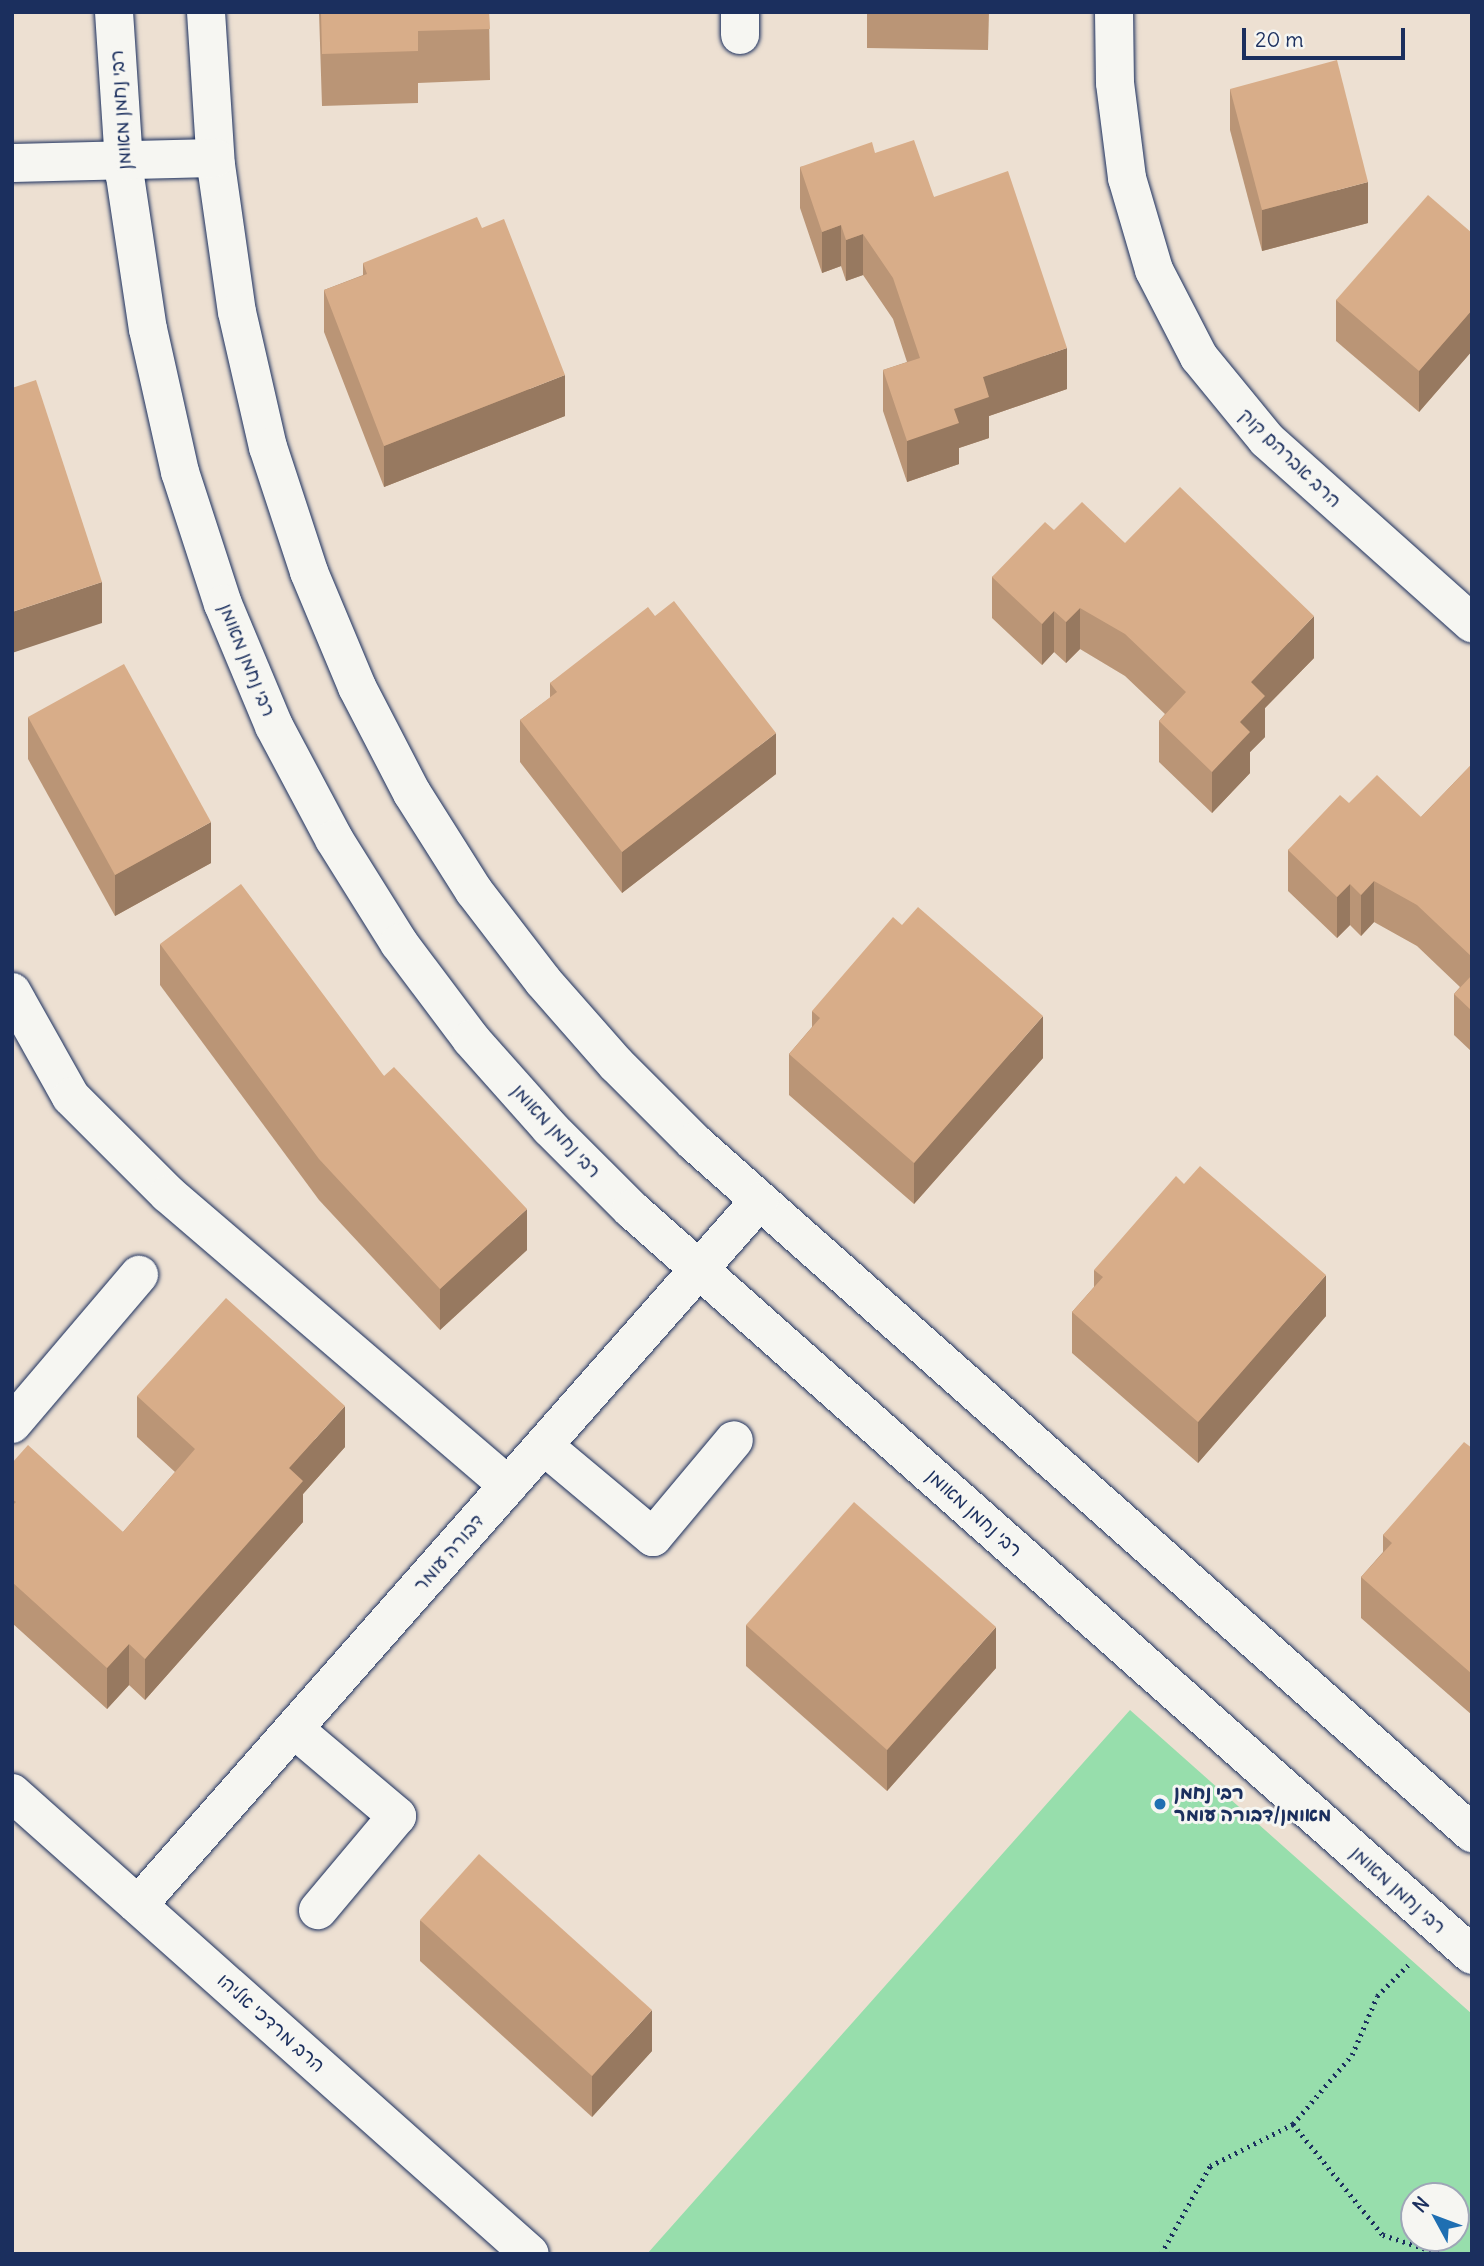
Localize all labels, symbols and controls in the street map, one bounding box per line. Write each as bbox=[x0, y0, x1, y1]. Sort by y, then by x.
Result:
scale bar bbox=[1246, 14, 1409, 58]
text: 20 m bbox=[1255, 26, 1304, 53]
street label: רבי נחמן מאומן bbox=[105, 49, 137, 171]
street label: הרב אברהם קוק bbox=[1234, 403, 1346, 513]
street label: רבי נחמן מאומן bbox=[214, 600, 280, 720]
street label: רבי נחמן מאומן bbox=[507, 1079, 605, 1183]
street label: רבי נחמן מאומן bbox=[922, 1464, 1026, 1562]
street label: דבורה עומר bbox=[409, 1510, 489, 1596]
place label: רבי נחמן מאומן/דבורה עומר bbox=[1174, 1782, 1331, 1826]
marker: רבי נחמן מאומן/דבורה עומר bbox=[1152, 1796, 1168, 1812]
street label: רבי נחמן מאומן bbox=[1346, 1841, 1450, 1939]
street label: הרב מרדכי אליהו bbox=[213, 1969, 329, 2077]
north arrow bbox=[1400, 2182, 1470, 2252]
text: N bbox=[1407, 2192, 1434, 2217]

